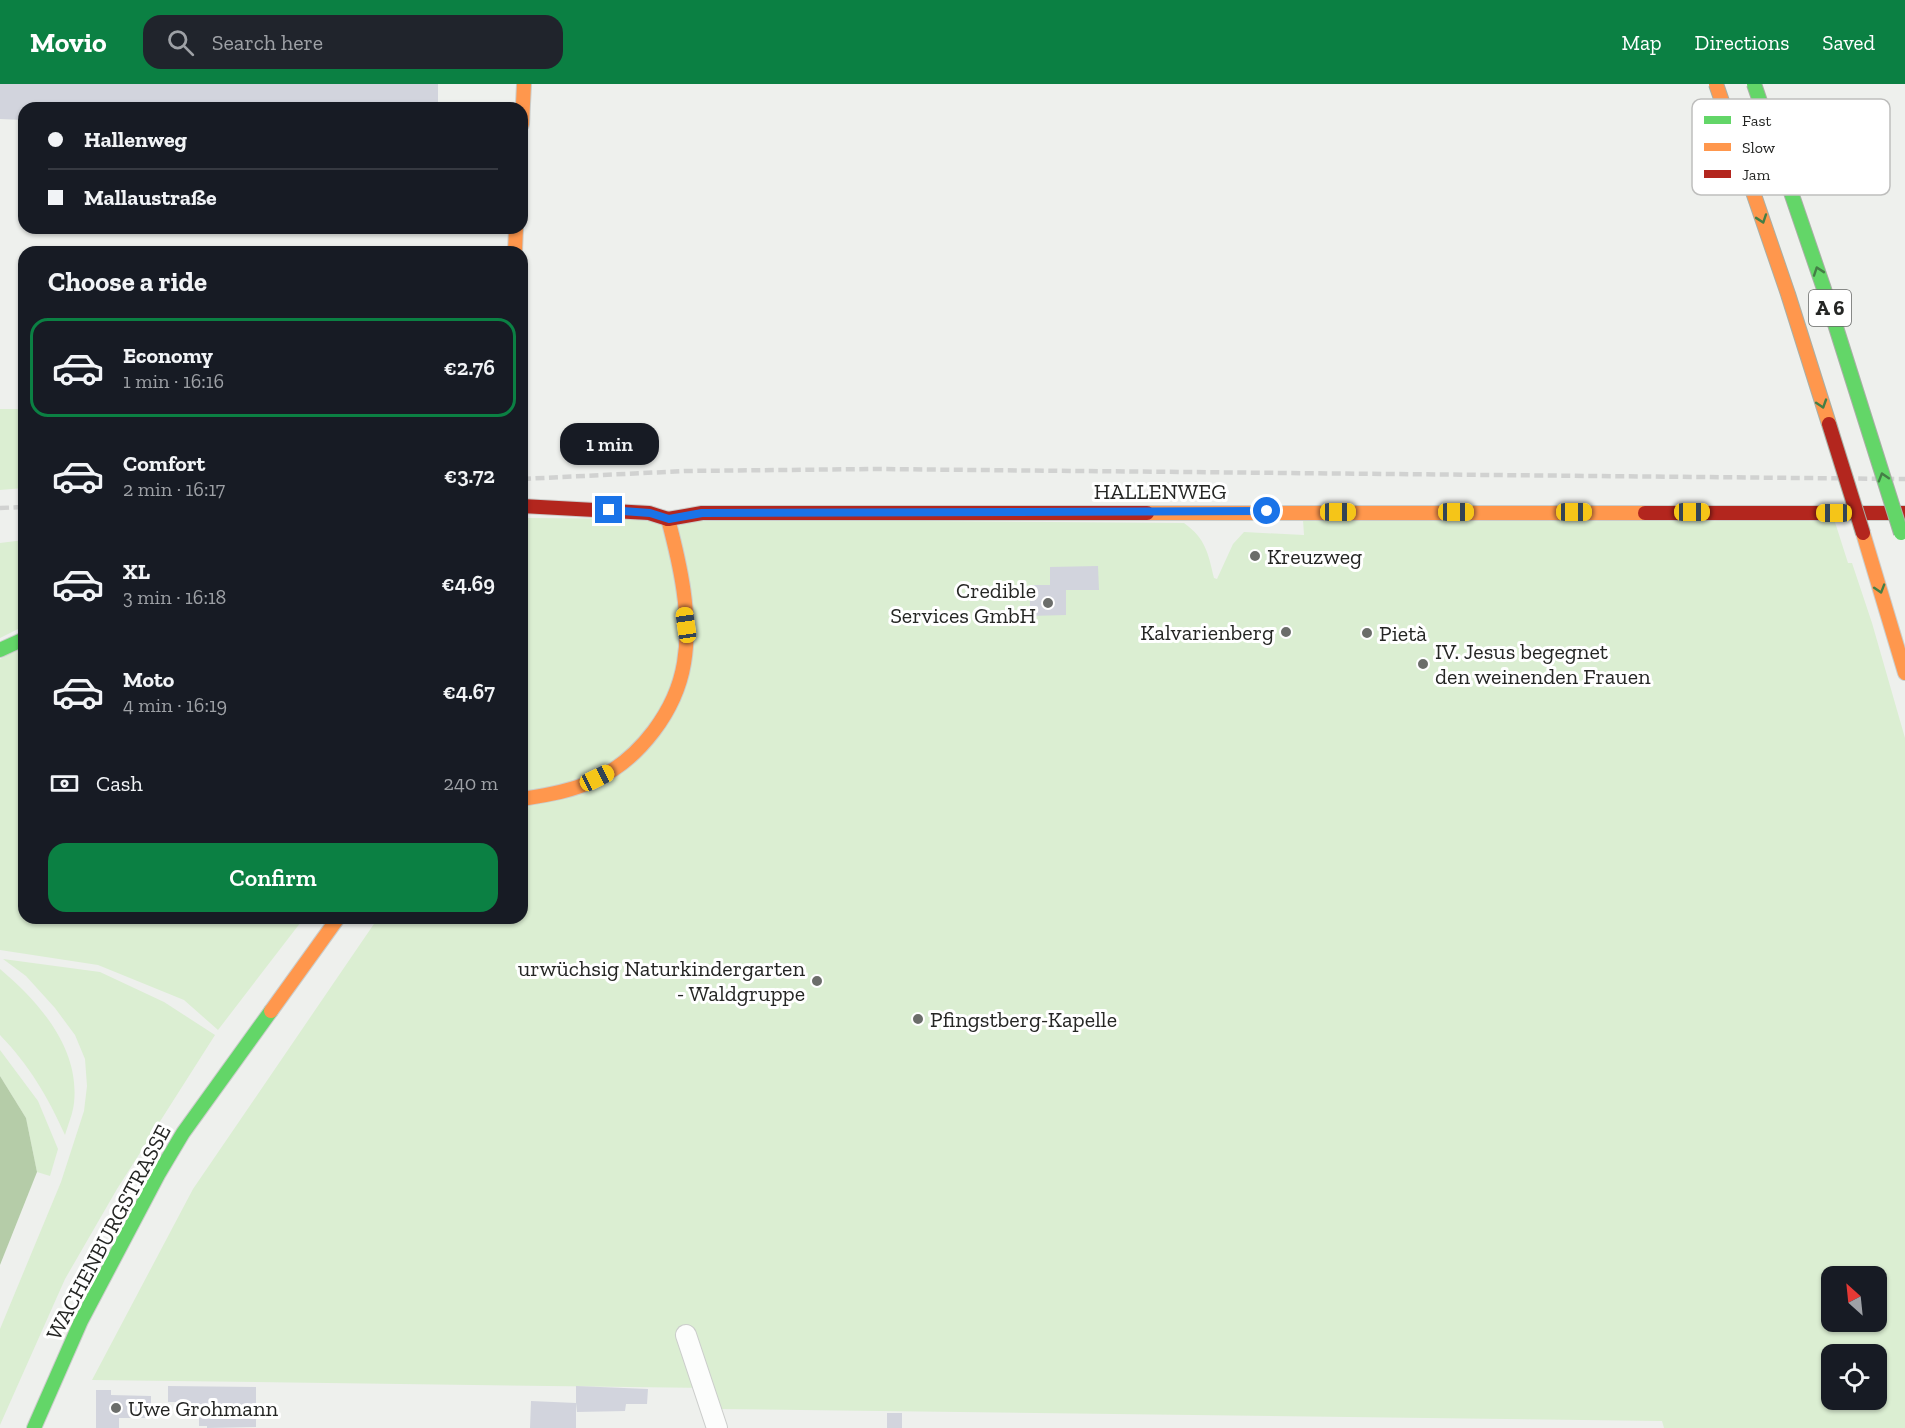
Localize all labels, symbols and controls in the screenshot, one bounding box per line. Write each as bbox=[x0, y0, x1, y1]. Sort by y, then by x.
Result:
search box bbox=[143, 15, 563, 69]
text: Movio bbox=[30, 26, 107, 59]
icon: search bbox=[164, 26, 197, 59]
text: Search here bbox=[212, 29, 323, 56]
text: Map bbox=[1622, 30, 1662, 55]
text: Directions bbox=[1695, 30, 1789, 55]
text: Saved bbox=[1822, 30, 1875, 55]
legend bbox=[1692, 99, 1890, 195]
text: Fast bbox=[1742, 111, 1771, 130]
text: Hallenweg bbox=[84, 126, 187, 153]
text: Slow bbox=[1742, 138, 1776, 157]
text: Jam bbox=[1742, 165, 1771, 184]
text: Mallaustraße bbox=[84, 184, 217, 211]
one-way arrow bbox=[1755, 213, 1767, 224]
text: Choose a ride bbox=[48, 266, 207, 298]
one-way arrow bbox=[1813, 267, 1826, 277]
road number: A 6 bbox=[1809, 290, 1851, 326]
icon: car bbox=[51, 341, 105, 395]
text: Economy bbox=[123, 342, 213, 369]
text: €2.76 bbox=[444, 354, 495, 381]
text: 1 min · 16:16 bbox=[123, 369, 224, 393]
one-way arrow bbox=[1815, 398, 1828, 409]
callout: 1 min bbox=[560, 423, 658, 465]
text: 1 min bbox=[586, 432, 633, 456]
icon: car bbox=[51, 449, 105, 503]
text: Comfort bbox=[123, 450, 205, 477]
text: €3.72 bbox=[444, 462, 495, 489]
one-way arrow bbox=[1878, 472, 1891, 483]
text: 2 min · 16:17 bbox=[123, 477, 225, 501]
street label: HALLENWEG bbox=[1094, 478, 1226, 505]
route end bbox=[595, 496, 622, 523]
route start bbox=[1253, 497, 1280, 524]
car bbox=[1320, 503, 1356, 521]
car bbox=[1438, 503, 1474, 521]
car bbox=[1556, 503, 1592, 521]
car bbox=[1674, 503, 1710, 521]
car bbox=[1816, 504, 1852, 522]
place label: Kreuzweg bbox=[1267, 543, 1362, 570]
marker: Kreuzweg bbox=[1248, 549, 1262, 563]
icon: car bbox=[51, 557, 105, 611]
text: XL bbox=[123, 558, 150, 585]
text: €4.69 bbox=[442, 570, 495, 597]
place label: Credible Services GmbH bbox=[890, 577, 1036, 629]
one-way arrow bbox=[1873, 583, 1885, 594]
text: 3 min · 16:18 bbox=[123, 585, 226, 609]
marker: Credible Services GmbH bbox=[1041, 596, 1055, 610]
car bbox=[675, 606, 697, 644]
place label: Kalvarienberg bbox=[1140, 619, 1274, 646]
place label: Pietà bbox=[1379, 620, 1427, 647]
marker: Kalvarienberg bbox=[1279, 625, 1293, 639]
marker: Pietà bbox=[1360, 626, 1374, 640]
place label: IV. Jesus begegnet den weinenden Frauen bbox=[1435, 638, 1651, 690]
marker: IV. Jesus begegnet den weinenden Frauen bbox=[1416, 657, 1430, 671]
icon: car bbox=[51, 665, 105, 719]
text: Moto bbox=[123, 666, 174, 693]
text: €4.67 bbox=[443, 678, 495, 705]
text: 4 min · 16:19 bbox=[123, 693, 227, 717]
car bbox=[577, 762, 617, 794]
icon: cash bbox=[48, 767, 81, 800]
text: Cash bbox=[96, 770, 143, 797]
text: 240 m bbox=[444, 771, 498, 795]
button: Confirm bbox=[48, 843, 498, 912]
place label: urwüchsig Naturkindergarten - Waldgruppe bbox=[518, 955, 805, 1007]
marker: urwüchsig Naturkindergarten - Waldgruppe bbox=[810, 974, 824, 988]
place label: Pfingstberg-Kapelle bbox=[930, 1006, 1117, 1033]
marker: Pfingstberg-Kapelle bbox=[911, 1012, 925, 1026]
street label: WACHENBURGSTRASSE bbox=[40, 1120, 177, 1345]
north arrow bbox=[1821, 1266, 1887, 1332]
map controls bbox=[1821, 1266, 1887, 1410]
button: locate bbox=[1821, 1344, 1887, 1410]
place label: Uwe Grohmann bbox=[128, 1395, 279, 1422]
marker: Uwe Grohmann bbox=[109, 1401, 123, 1415]

